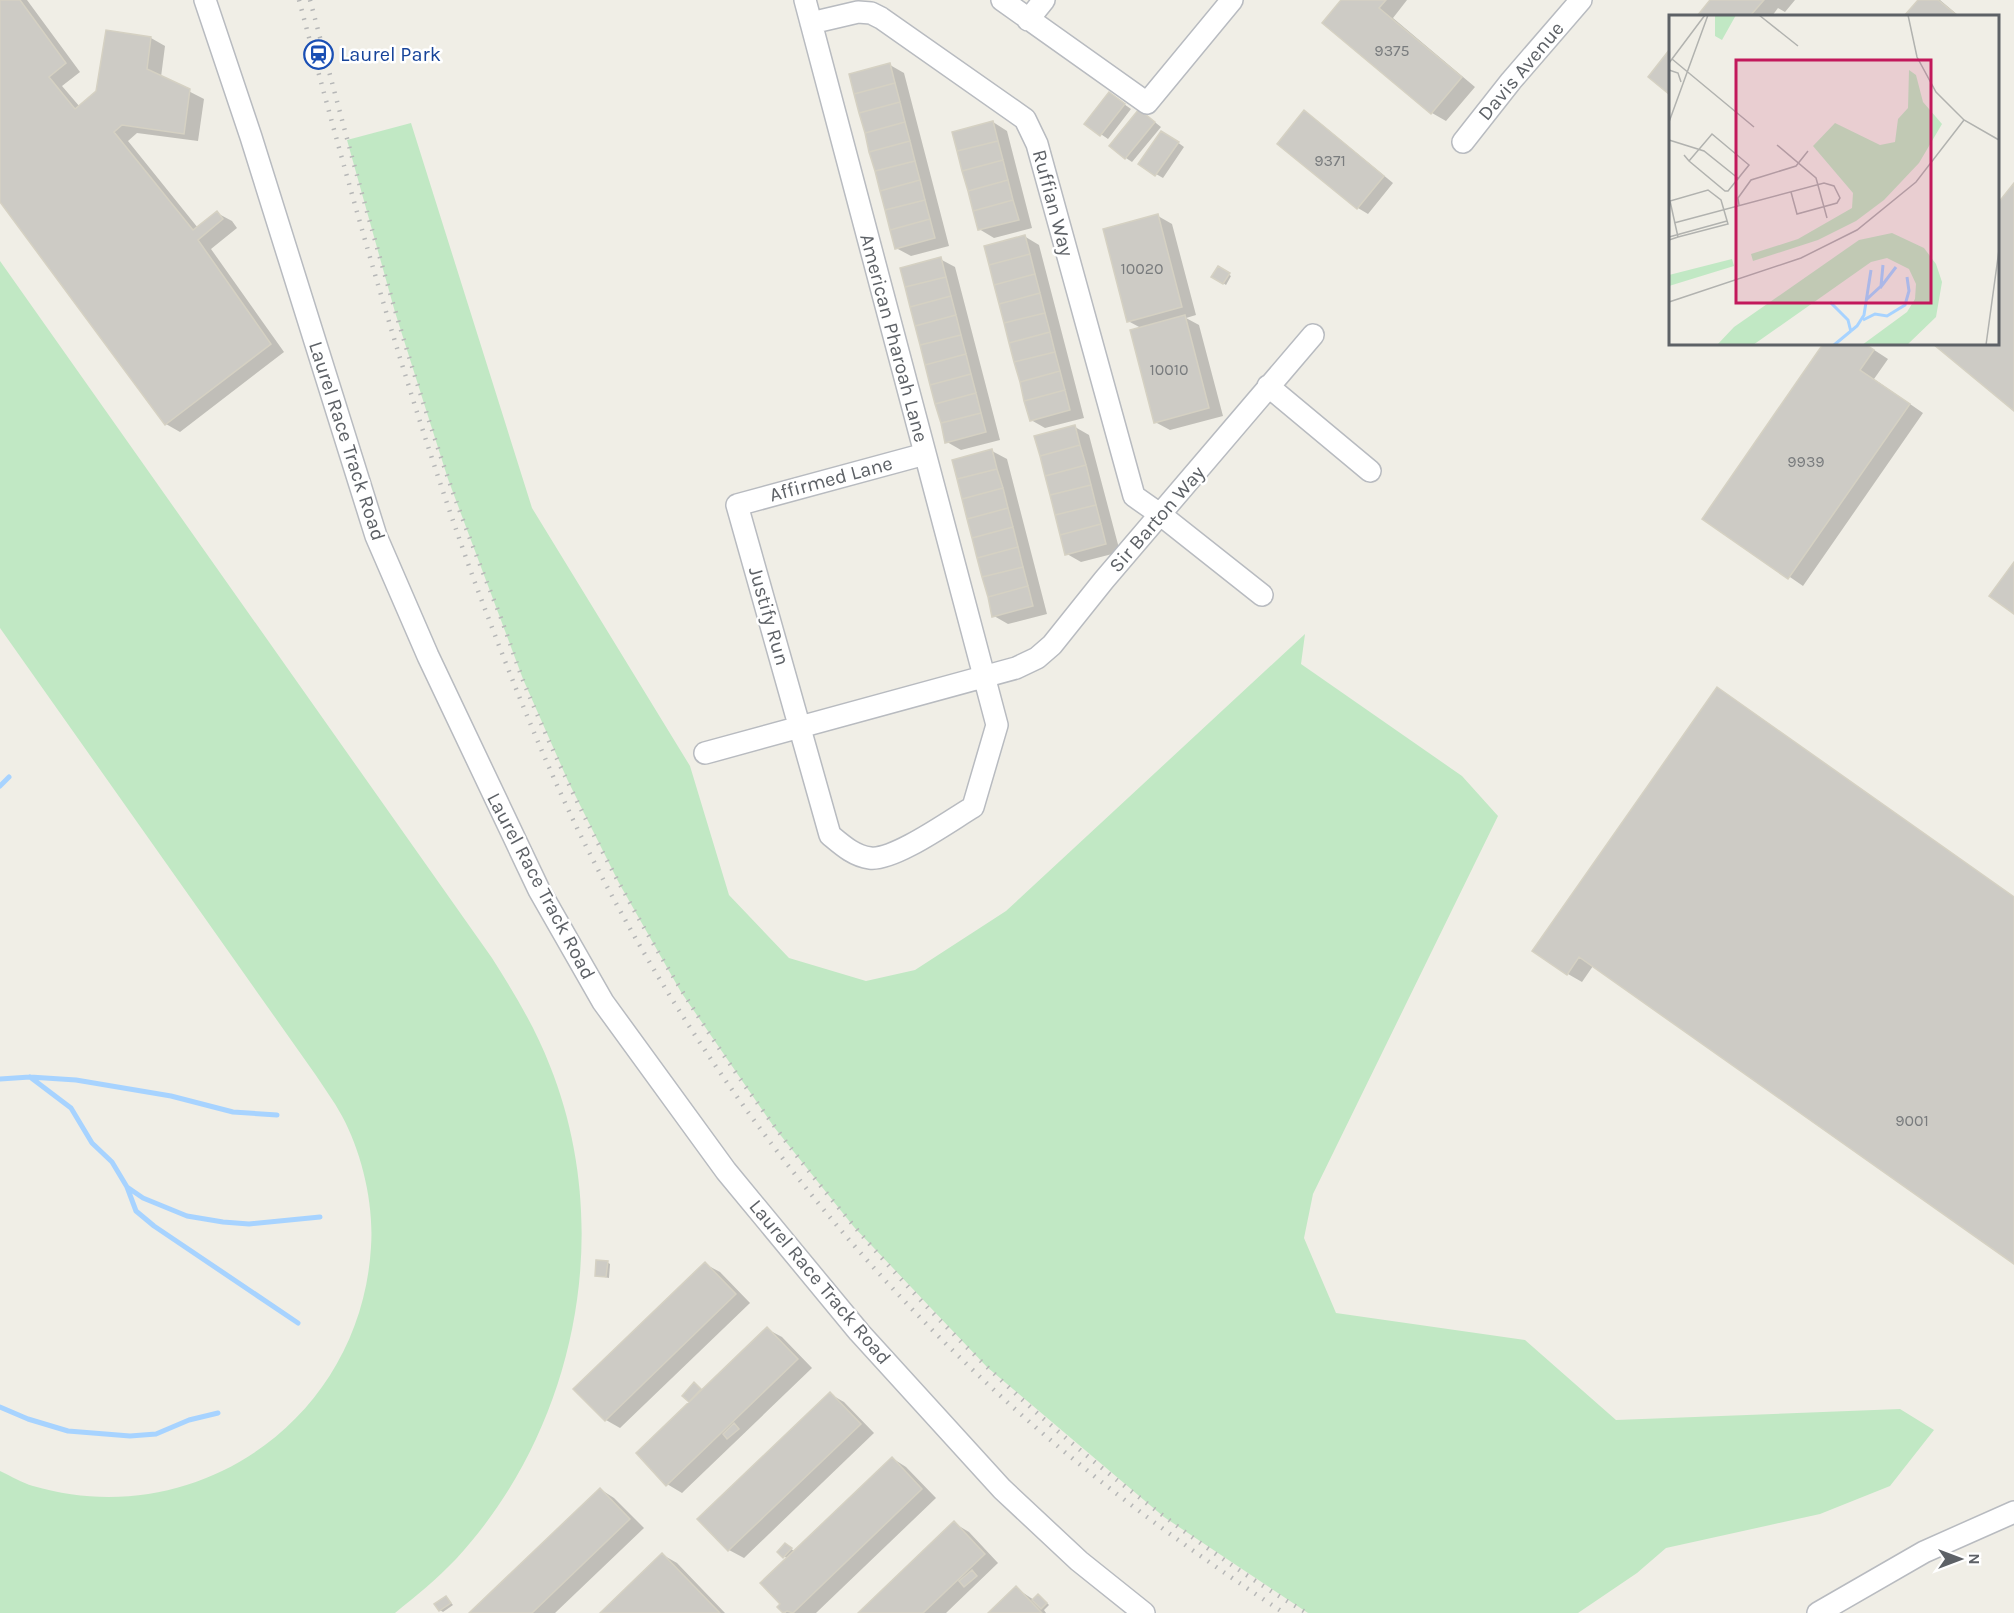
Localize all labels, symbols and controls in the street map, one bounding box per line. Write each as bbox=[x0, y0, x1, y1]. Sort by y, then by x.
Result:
inset map bbox=[1669, 15, 1999, 345]
street label: Davis Avenue bbox=[1473, 17, 1569, 125]
station icon: Laurel Park bbox=[303, 38, 335, 70]
house number: 9375 bbox=[1374, 41, 1410, 60]
place label: Laurel Park bbox=[340, 43, 441, 66]
street label: Ruffian Way bbox=[1028, 147, 1078, 259]
house number: 9371 bbox=[1314, 151, 1346, 170]
street label: American Pharoah Lane bbox=[855, 231, 933, 445]
house number: 10020 bbox=[1120, 259, 1164, 278]
street label: Laurel Race Track Road bbox=[304, 338, 390, 544]
house number: 10010 bbox=[1149, 360, 1189, 379]
street label: Affirmed Lane bbox=[767, 452, 895, 506]
house number: 9939 bbox=[1787, 452, 1825, 471]
street label: Sir Barton Way bbox=[1105, 461, 1209, 577]
street label: Justify Run bbox=[744, 564, 794, 668]
street label: Laurel Race Track Road bbox=[482, 789, 600, 983]
house number: 9001 bbox=[1895, 1111, 1929, 1130]
street label: Laurel Race Track Road bbox=[744, 1195, 896, 1369]
north arrow bbox=[1930, 1529, 1990, 1589]
text: N bbox=[1965, 1553, 1984, 1565]

